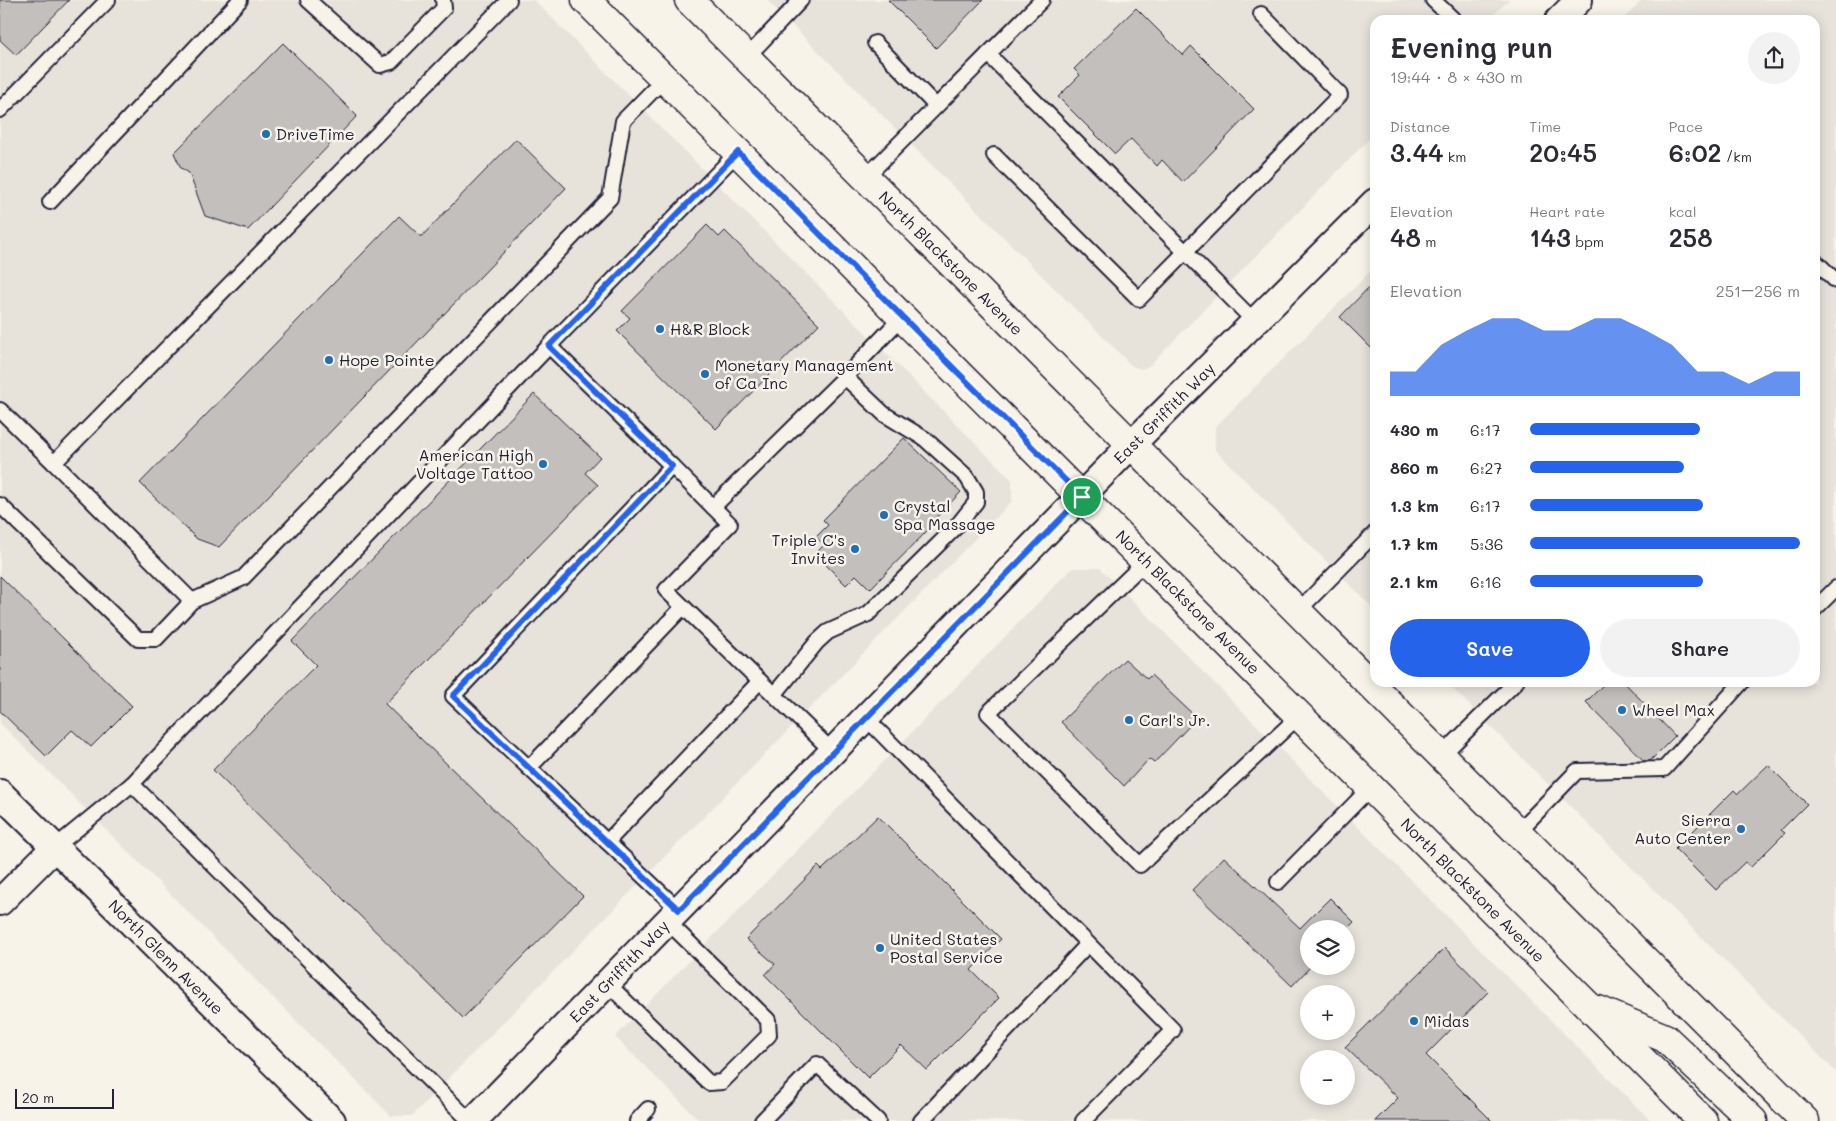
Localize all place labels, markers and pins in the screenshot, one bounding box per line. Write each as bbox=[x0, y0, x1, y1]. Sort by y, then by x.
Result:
place label: DriveTime bbox=[276, 123, 355, 144]
marker: DriveTime bbox=[260, 128, 272, 140]
place label: H&R Block bbox=[670, 318, 750, 339]
marker: H&R Block bbox=[654, 323, 666, 335]
place label: Hope Pointe bbox=[339, 349, 435, 370]
marker: Hope Pointe bbox=[323, 354, 335, 366]
place label: Monetary Management of Ca Inc bbox=[715, 354, 894, 393]
marker: Monetary Management of Ca Inc bbox=[699, 368, 711, 380]
place label: American High Voltage Tattoo bbox=[416, 444, 533, 483]
marker: American High Voltage Tattoo bbox=[537, 458, 549, 470]
pin bbox=[1061, 476, 1103, 518]
place label: Crystal Spa Massage bbox=[894, 495, 995, 534]
marker: Crystal Spa Massage bbox=[878, 509, 890, 521]
place label: Triple C's Invites bbox=[772, 529, 845, 568]
marker: Triple C's Invites bbox=[849, 543, 861, 555]
place label: Wheel Max bbox=[1632, 699, 1715, 720]
marker: Wheel Max bbox=[1616, 704, 1628, 716]
place label: Carl's Jr. bbox=[1139, 709, 1210, 730]
marker: Carl's Jr. bbox=[1123, 714, 1135, 726]
place label: Sierra Auto Center bbox=[1634, 809, 1731, 848]
marker: Sierra Auto Center bbox=[1735, 823, 1747, 835]
place label: United States Postal Service bbox=[890, 928, 1003, 967]
marker: United States Postal Service bbox=[874, 942, 886, 954]
place label: Midas bbox=[1424, 1010, 1470, 1031]
marker: Midas bbox=[1408, 1015, 1420, 1027]

